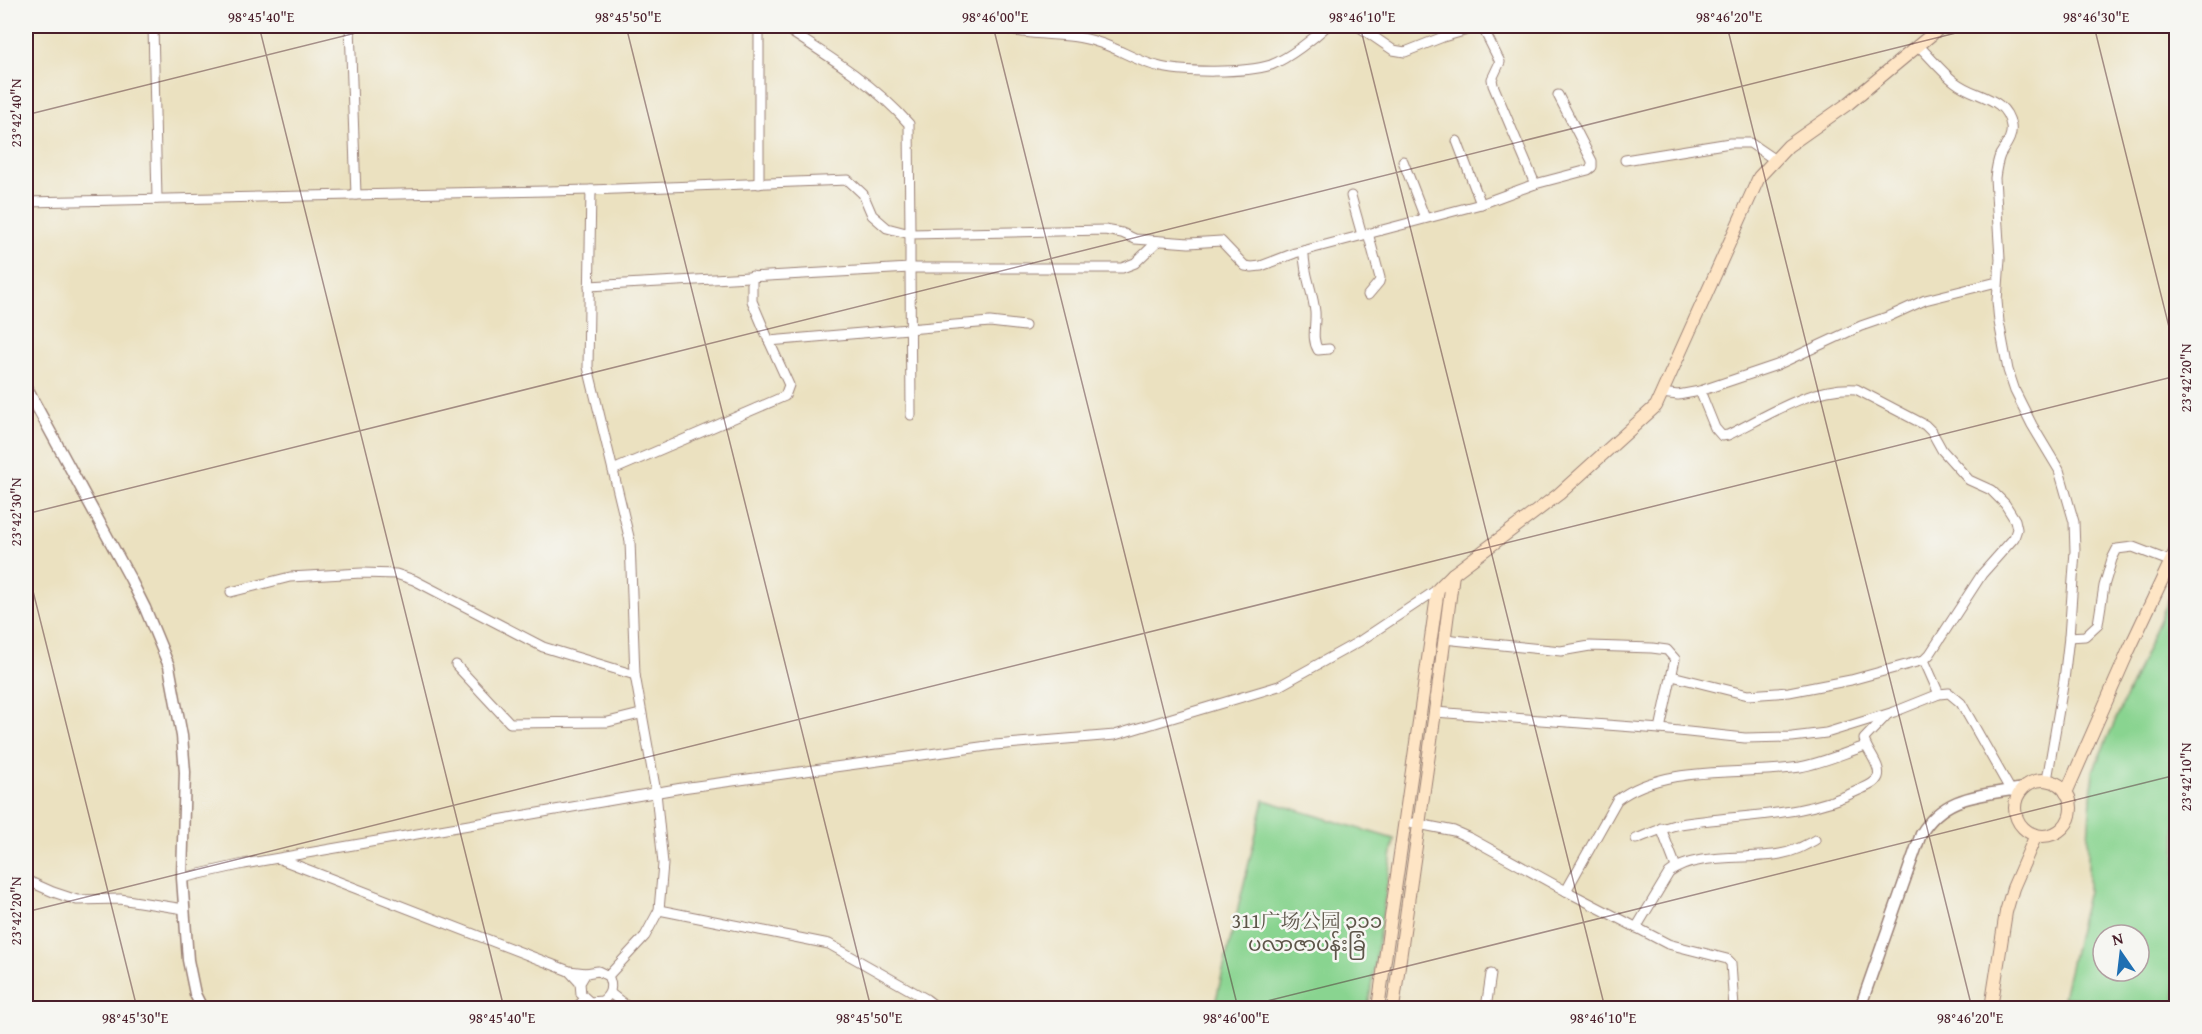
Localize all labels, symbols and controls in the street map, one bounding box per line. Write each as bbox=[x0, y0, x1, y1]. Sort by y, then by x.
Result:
text: 98°45'40"E bbox=[228, 6, 295, 27]
text: 98°45'50"E bbox=[595, 6, 662, 27]
text: 98°46'00"E bbox=[962, 6, 1029, 27]
text: 98°46'10"E bbox=[1329, 6, 1396, 27]
text: 98°46'20"E bbox=[1696, 6, 1763, 27]
text: 98°46'30"E bbox=[2063, 6, 2130, 27]
text: 23°42'40"N bbox=[5, 78, 26, 147]
text: 23°42'20"N bbox=[2175, 343, 2196, 412]
text: 23°42'30"N bbox=[5, 477, 26, 546]
text: 23°42'10"N bbox=[2175, 742, 2196, 811]
text: 23°42'20"N bbox=[5, 876, 26, 945]
park label: 311广场公园 ၃၁၁ ပလာဇာပန်းခြံ bbox=[1232, 906, 1382, 960]
north arrow bbox=[2091, 923, 2151, 983]
text: N bbox=[2109, 925, 2126, 951]
text: 98°45'30"E bbox=[102, 1007, 169, 1028]
text: 98°45'40"E bbox=[469, 1007, 536, 1028]
text: 98°45'50"E bbox=[836, 1007, 903, 1028]
text: 98°46'00"E bbox=[1203, 1007, 1270, 1028]
text: 98°46'10"E bbox=[1570, 1007, 1637, 1028]
text: 98°46'20"E bbox=[1937, 1007, 2004, 1028]

